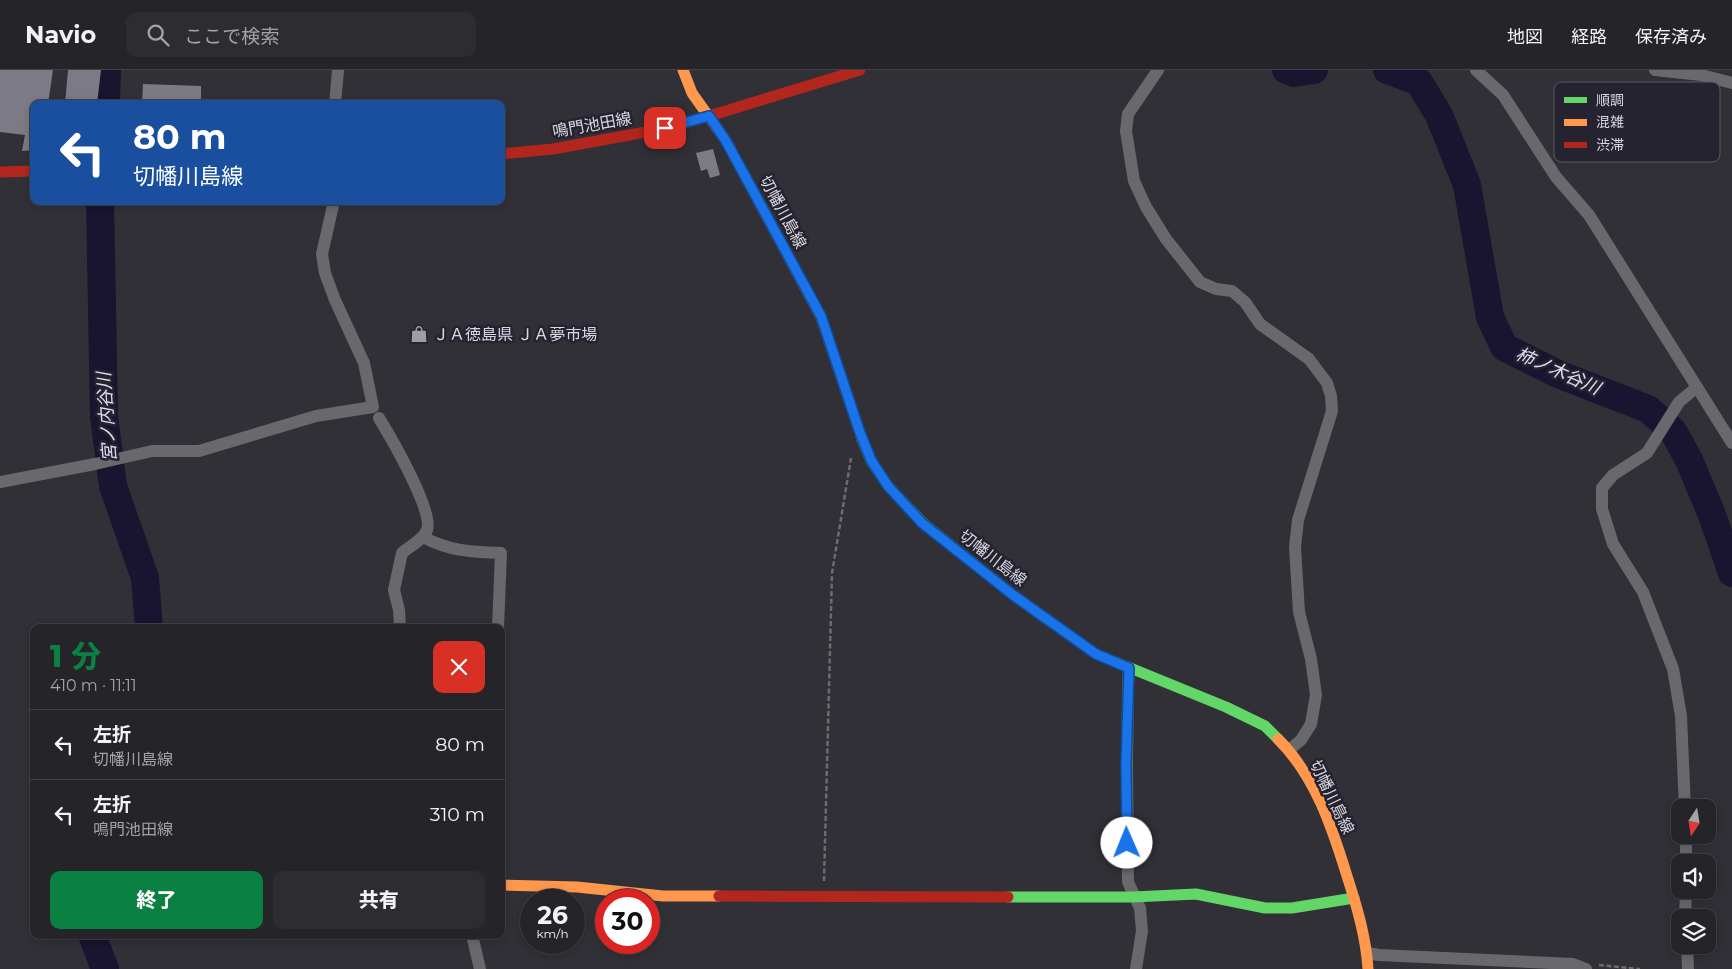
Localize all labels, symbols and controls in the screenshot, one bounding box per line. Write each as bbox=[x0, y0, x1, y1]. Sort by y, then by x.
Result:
search box bbox=[126, 12, 476, 57]
text: Navio bbox=[25, 20, 96, 49]
icon: search bbox=[144, 21, 172, 49]
text: ここで検索 bbox=[184, 25, 279, 48]
text: 地図 bbox=[1507, 26, 1543, 48]
text: 経路 bbox=[1571, 26, 1607, 48]
text: 保存済み bbox=[1635, 26, 1707, 48]
legend bbox=[1554, 82, 1720, 162]
text: 順調 bbox=[1596, 91, 1624, 109]
pin bbox=[644, 107, 686, 149]
street label: 鳴門池田線 bbox=[551, 109, 633, 141]
text: 混雑 bbox=[1596, 113, 1624, 131]
icon: arrive bbox=[651, 114, 679, 142]
text: 80 m bbox=[133, 115, 227, 158]
icon: left bbox=[50, 120, 115, 185]
text: 渋滞 bbox=[1596, 136, 1624, 154]
text: 切幡川島線 bbox=[133, 163, 243, 190]
street label: 切幡川島線 bbox=[756, 172, 810, 252]
shop icon: ＪＡ徳島県 ＪＡ夢市場 bbox=[409, 324, 429, 344]
place label: ＪＡ徳島県 ＪＡ夢市場 bbox=[433, 325, 597, 344]
water label: 柿ノ木谷川 bbox=[1512, 343, 1605, 400]
water label: 宮ノ内谷川 bbox=[93, 369, 121, 463]
street label: 切幡川島線 bbox=[956, 526, 1030, 590]
text: 1 分 bbox=[50, 638, 101, 675]
button: close bbox=[433, 641, 485, 693]
text: 410 m · 11:11 bbox=[50, 676, 137, 695]
text: 左折 bbox=[93, 723, 131, 746]
icon: left bbox=[50, 731, 78, 759]
text: 80 m bbox=[435, 733, 485, 756]
text: 切幡川島線 bbox=[93, 750, 173, 769]
street label: 切幡川島線 bbox=[1306, 757, 1358, 837]
text: 左折 bbox=[93, 793, 131, 816]
north arrow bbox=[1671, 799, 1716, 844]
map controls bbox=[1671, 799, 1716, 954]
icon: left bbox=[50, 801, 78, 829]
text: 310 m bbox=[430, 803, 485, 826]
position arrow bbox=[1100, 816, 1152, 868]
text: 鳴門池田線 bbox=[93, 820, 173, 839]
button: sound bbox=[1671, 854, 1716, 899]
button: 終了 bbox=[50, 871, 263, 929]
button: 共有 bbox=[273, 871, 485, 929]
speed limit sign: 30 bbox=[595, 889, 660, 954]
text: 26 bbox=[537, 900, 568, 930]
button: layers bbox=[1671, 909, 1716, 954]
text: km/h bbox=[536, 926, 569, 941]

